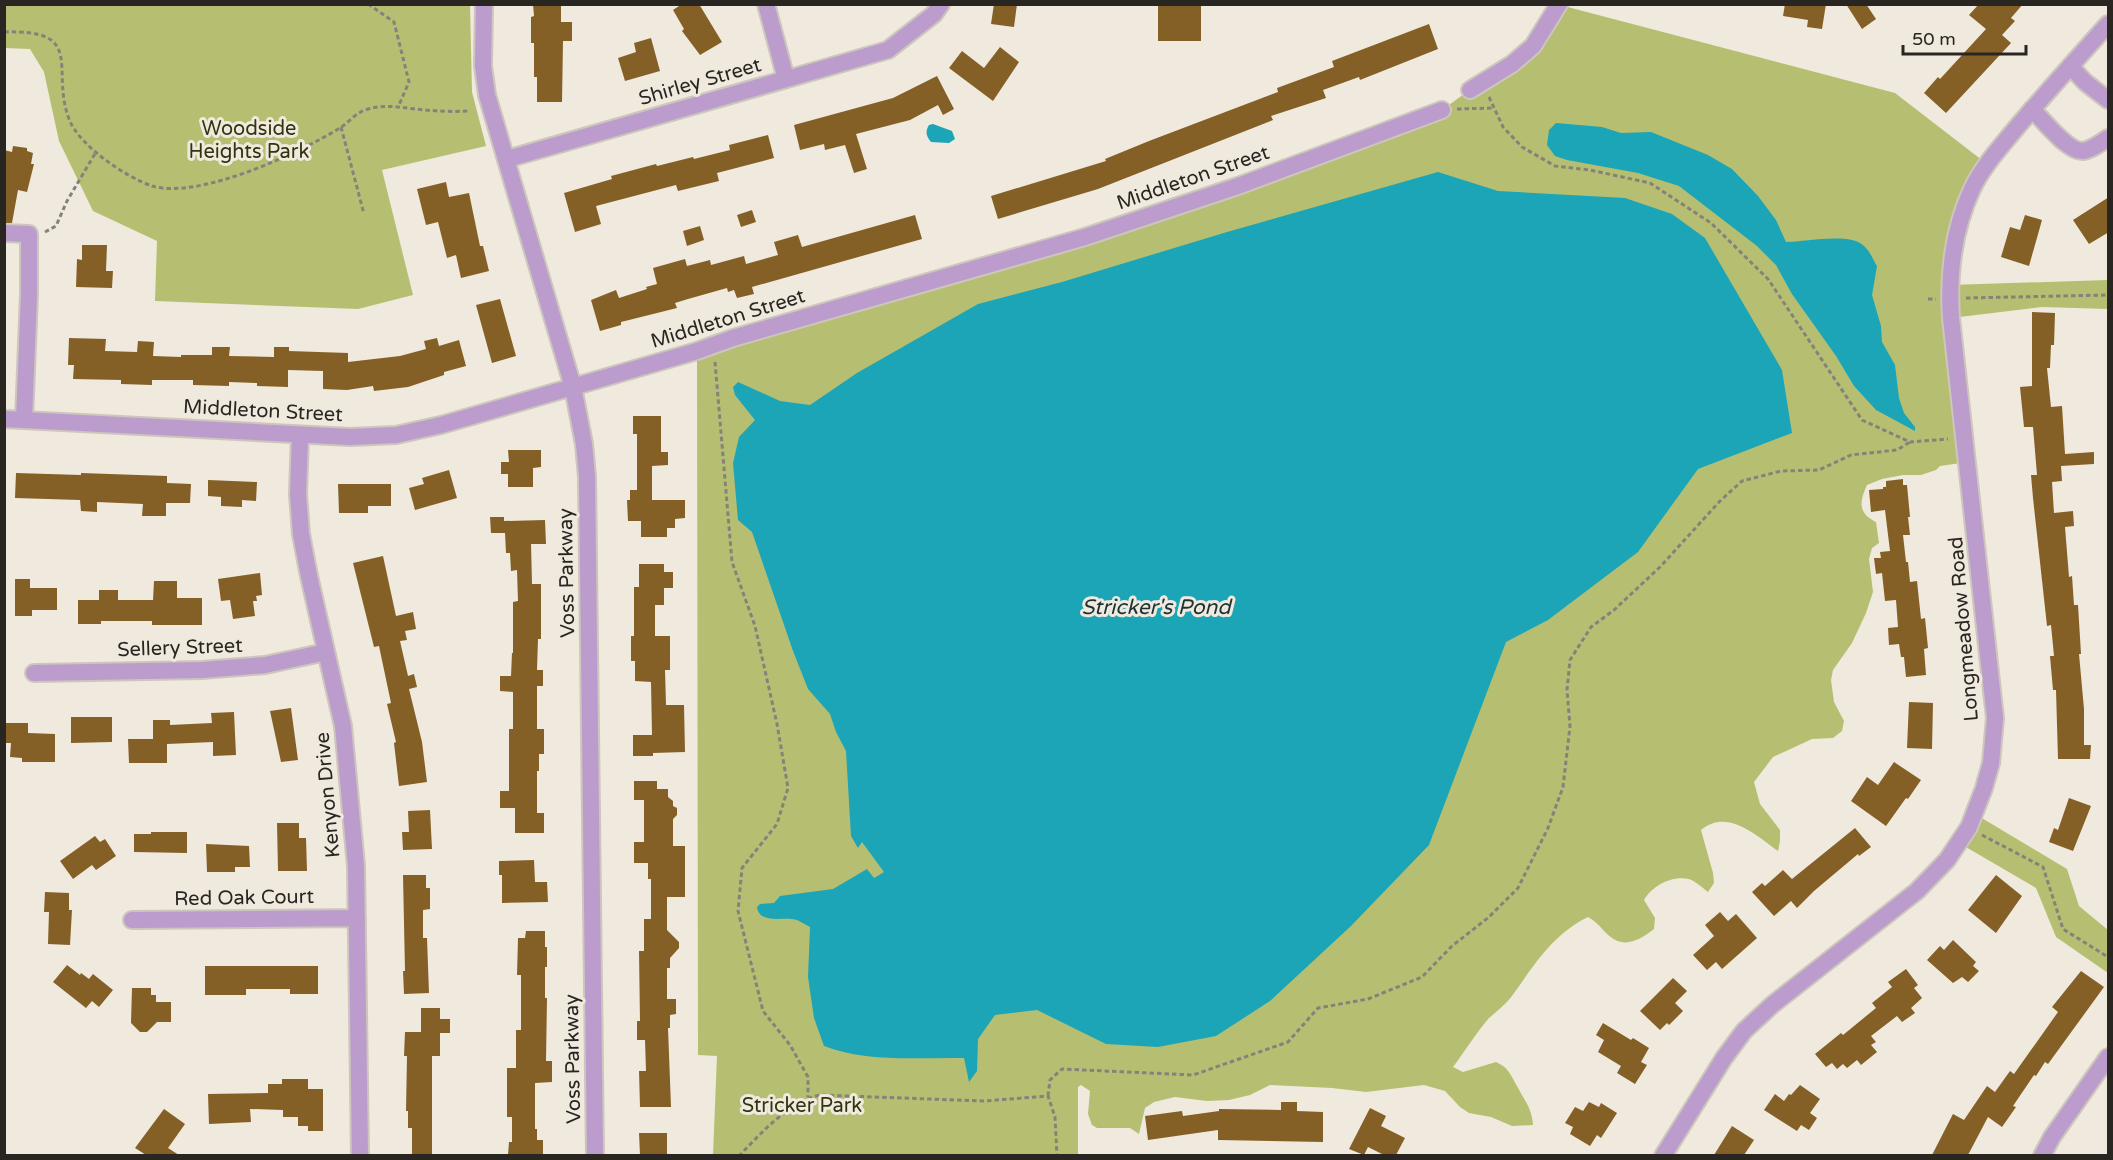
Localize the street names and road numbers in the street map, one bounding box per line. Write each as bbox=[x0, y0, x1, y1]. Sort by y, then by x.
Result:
street label: Shirley Street bbox=[636, 53, 764, 111]
street label: Middleton Street bbox=[1114, 141, 1273, 215]
street label: Middleton Street bbox=[648, 284, 808, 354]
street label: Middleton Street bbox=[183, 395, 344, 427]
street label: Voss Parkway bbox=[554, 508, 580, 638]
street label: Longmeadow Road bbox=[1944, 536, 1984, 722]
street label: Sellery Street bbox=[117, 634, 244, 662]
street label: Kenyon Drive bbox=[311, 731, 345, 859]
street label: Red Oak Court bbox=[174, 885, 315, 911]
street label: Voss Parkway bbox=[560, 994, 586, 1124]

